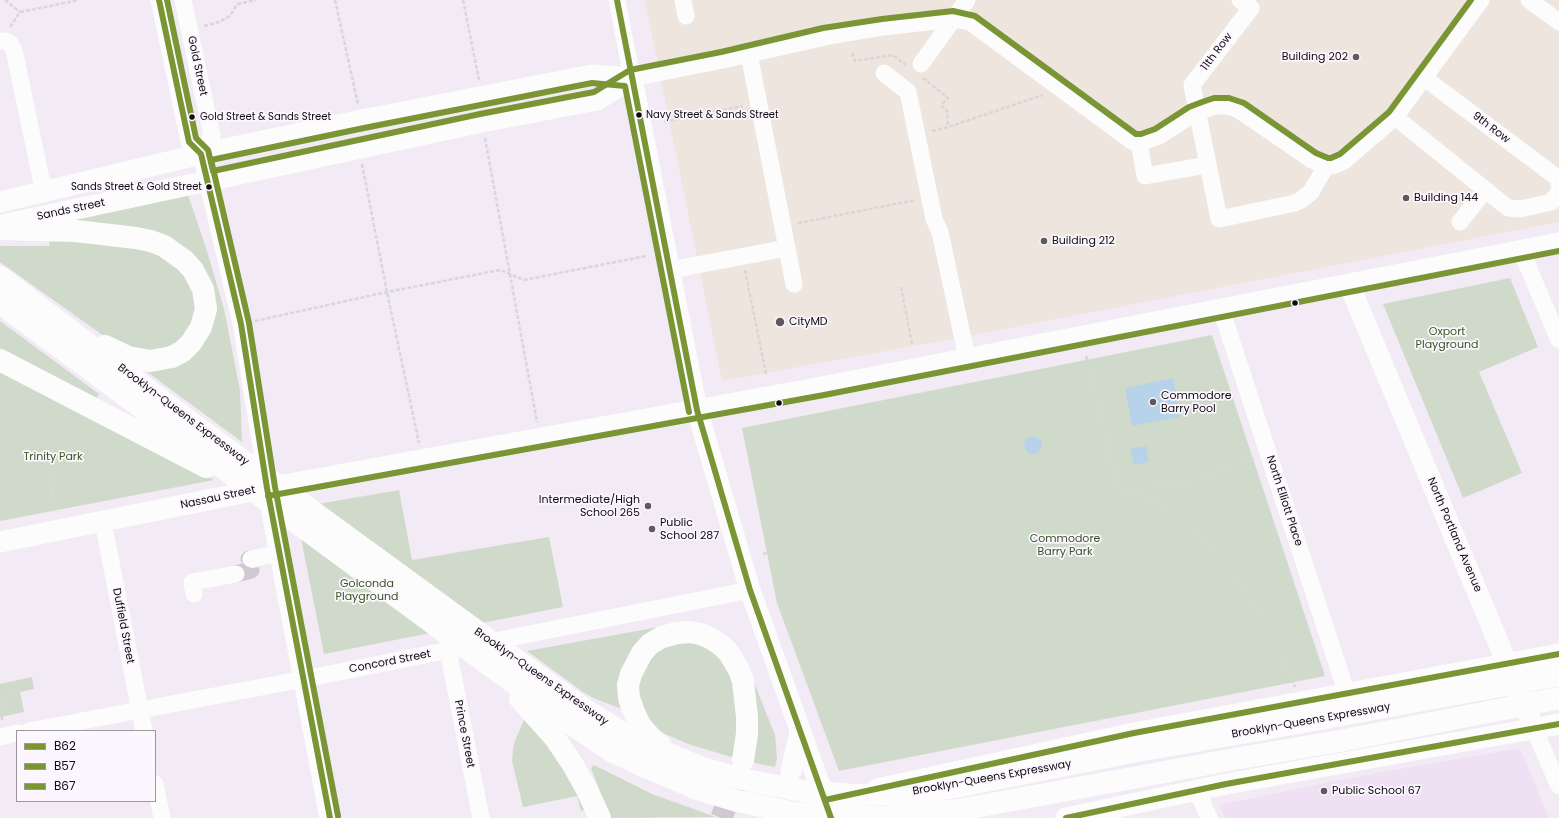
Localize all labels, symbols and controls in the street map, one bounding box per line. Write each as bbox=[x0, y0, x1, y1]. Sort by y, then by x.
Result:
street label: 11th Row bbox=[1199, 31, 1235, 73]
street label: Gold Street bbox=[184, 35, 210, 97]
place label: Building 202 bbox=[1282, 50, 1348, 64]
marker: Building 202 bbox=[1351, 52, 1361, 62]
place label: Navy Street & Sands Street bbox=[646, 109, 779, 121]
marker: Navy Street & Sands Street bbox=[634, 110, 644, 120]
street label: 9th Row bbox=[1470, 110, 1512, 146]
place label: Gold Street & Sands Street bbox=[200, 111, 331, 123]
marker: Gold Street & Sands Street bbox=[187, 112, 197, 122]
place label: Sands Street & Gold Street bbox=[71, 181, 202, 193]
marker: Sands Street & Gold Street bbox=[204, 182, 214, 192]
place label: Building 144 bbox=[1414, 191, 1478, 205]
marker: Building 144 bbox=[1401, 193, 1411, 203]
street label: Sands Street bbox=[36, 196, 106, 224]
place label: Building 212 bbox=[1052, 234, 1115, 248]
marker: Building 212 bbox=[1039, 236, 1049, 246]
unlabelled marker bbox=[1290, 298, 1300, 308]
place label: CityMD bbox=[789, 315, 828, 329]
marker: CityMD bbox=[774, 316, 786, 328]
park label: Oxport Playground bbox=[1416, 325, 1478, 351]
street label: Brooklyn-Queens Expressway bbox=[115, 361, 251, 469]
place label: Commodore Barry Pool bbox=[1161, 389, 1232, 415]
marker: Commodore Barry Pool bbox=[1148, 397, 1158, 407]
unlabelled marker bbox=[774, 398, 784, 408]
park label: Trinity Park bbox=[23, 450, 83, 464]
street label: North Elliott Place bbox=[1263, 454, 1305, 548]
street label: North Portland Avenue bbox=[1424, 476, 1484, 594]
street label: Nassau Street bbox=[179, 484, 257, 512]
place label: Intermediate/High School 265 bbox=[539, 493, 640, 519]
marker: Intermediate/High School 265 bbox=[643, 501, 653, 511]
place label: Public School 287 bbox=[660, 516, 719, 542]
marker: Public School 287 bbox=[647, 524, 657, 534]
park label: Commodore Barry Park bbox=[1030, 532, 1100, 558]
park label: Golconda Playground bbox=[336, 577, 398, 603]
street label: Duffield Street bbox=[109, 587, 137, 665]
street label: Brooklyn-Queens Expressway bbox=[471, 625, 611, 729]
street label: Concord Street bbox=[348, 648, 432, 676]
street label: Prince Street bbox=[451, 699, 477, 769]
street label: Brooklyn-Queens Expressway bbox=[1231, 701, 1391, 741]
legend bbox=[16, 730, 156, 802]
text: B62 bbox=[54, 737, 76, 754]
text: B57 bbox=[54, 757, 75, 774]
street label: Brooklyn-Queens Expressway bbox=[912, 758, 1072, 798]
text: B67 bbox=[54, 777, 76, 794]
place label: Public School 67 bbox=[1332, 784, 1421, 798]
marker: Public School 67 bbox=[1319, 786, 1329, 796]

